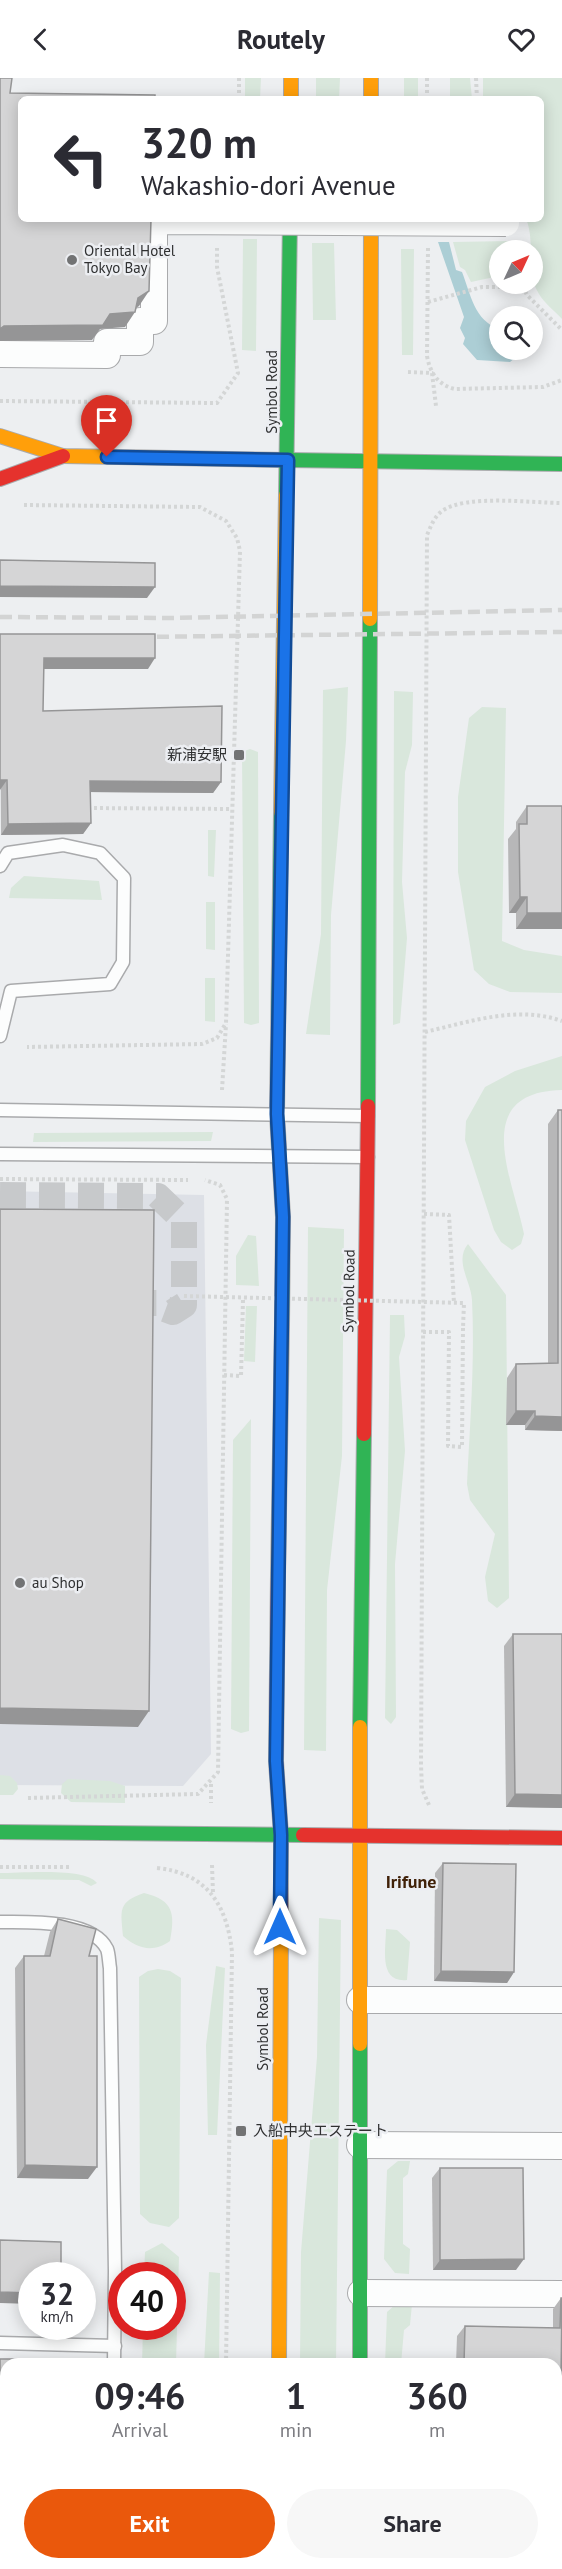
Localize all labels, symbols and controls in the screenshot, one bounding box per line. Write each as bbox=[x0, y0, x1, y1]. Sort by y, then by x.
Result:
text: Routely bbox=[237, 22, 325, 56]
icon: back bbox=[24, 23, 57, 56]
icon: heart bbox=[505, 23, 538, 56]
text: 320 m bbox=[141, 115, 257, 170]
icon: left bbox=[42, 120, 120, 198]
text: Wakashio-dori Avenue bbox=[141, 168, 396, 202]
north arrow bbox=[489, 240, 543, 294]
map controls bbox=[489, 240, 543, 360]
place label: Oriental Hotel Tokyo Bay bbox=[84, 241, 176, 277]
marker: Oriental Hotel Tokyo Bay bbox=[65, 253, 79, 267]
button: search bbox=[489, 306, 543, 360]
street label: Symbol Road bbox=[262, 350, 281, 434]
pin bbox=[81, 395, 132, 457]
icon: arrive bbox=[90, 404, 123, 437]
place label: 新浦安駅 bbox=[167, 745, 227, 764]
marker: 新浦安駅 bbox=[232, 748, 246, 762]
street label: Symbol Road bbox=[338, 1249, 359, 1333]
place label: au Shop bbox=[32, 1573, 84, 1592]
marker: au Shop bbox=[13, 1576, 27, 1590]
district label: Irifune bbox=[386, 1870, 436, 1893]
position arrow bbox=[248, 1895, 312, 1959]
street label: Symbol Road bbox=[253, 1987, 272, 2071]
place label: 入船中央エステート bbox=[253, 2121, 388, 2140]
marker: 入船中央エステート bbox=[234, 2124, 248, 2138]
speed limit sign: 40 bbox=[108, 2262, 186, 2340]
text: 32 bbox=[40, 2274, 74, 2313]
text: km/h bbox=[41, 2307, 73, 2326]
text: 09:46 bbox=[94, 2372, 186, 2419]
text: 1 bbox=[286, 2372, 306, 2419]
text: 360 bbox=[407, 2372, 468, 2419]
text: Arrival bbox=[112, 2417, 168, 2443]
text: min bbox=[280, 2417, 312, 2443]
text: m bbox=[429, 2417, 445, 2443]
button: Exit bbox=[24, 2489, 275, 2558]
button: Share bbox=[287, 2489, 538, 2558]

